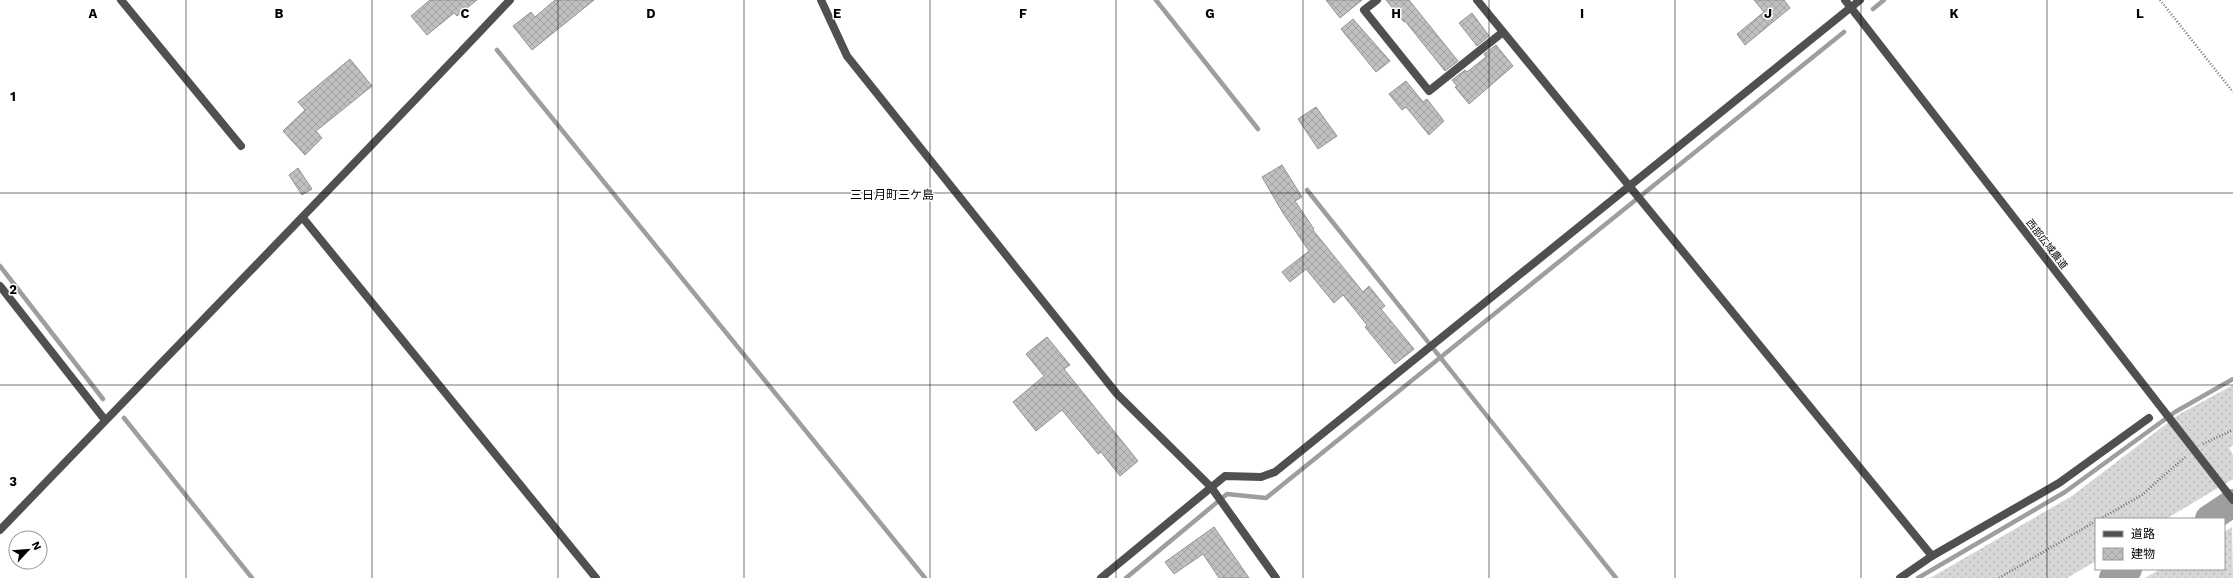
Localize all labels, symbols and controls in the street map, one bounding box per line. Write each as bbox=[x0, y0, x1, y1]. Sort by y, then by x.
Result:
text: A bbox=[89, 6, 98, 21]
text: B bbox=[275, 6, 284, 21]
text: C bbox=[461, 6, 470, 21]
text: D bbox=[646, 6, 656, 21]
text: E bbox=[833, 6, 841, 21]
text: F bbox=[1019, 6, 1027, 21]
text: G bbox=[1205, 6, 1215, 21]
text: H bbox=[1391, 6, 1401, 21]
text: I bbox=[1580, 6, 1584, 21]
text: J bbox=[1764, 6, 1772, 21]
text: K bbox=[1949, 6, 1959, 21]
text: L bbox=[2136, 6, 2144, 21]
text: 1 bbox=[10, 89, 16, 104]
district label: 三日月町三ケ島 bbox=[850, 188, 934, 202]
street label: 西部広域農道 bbox=[2024, 217, 2070, 271]
text: 2 bbox=[9, 282, 17, 297]
text: 3 bbox=[9, 474, 17, 489]
legend bbox=[2095, 518, 2225, 570]
text: 道路 bbox=[2131, 527, 2155, 541]
north arrow bbox=[8, 530, 48, 570]
text: N bbox=[29, 539, 44, 552]
text: 建物 bbox=[2131, 547, 2155, 561]

